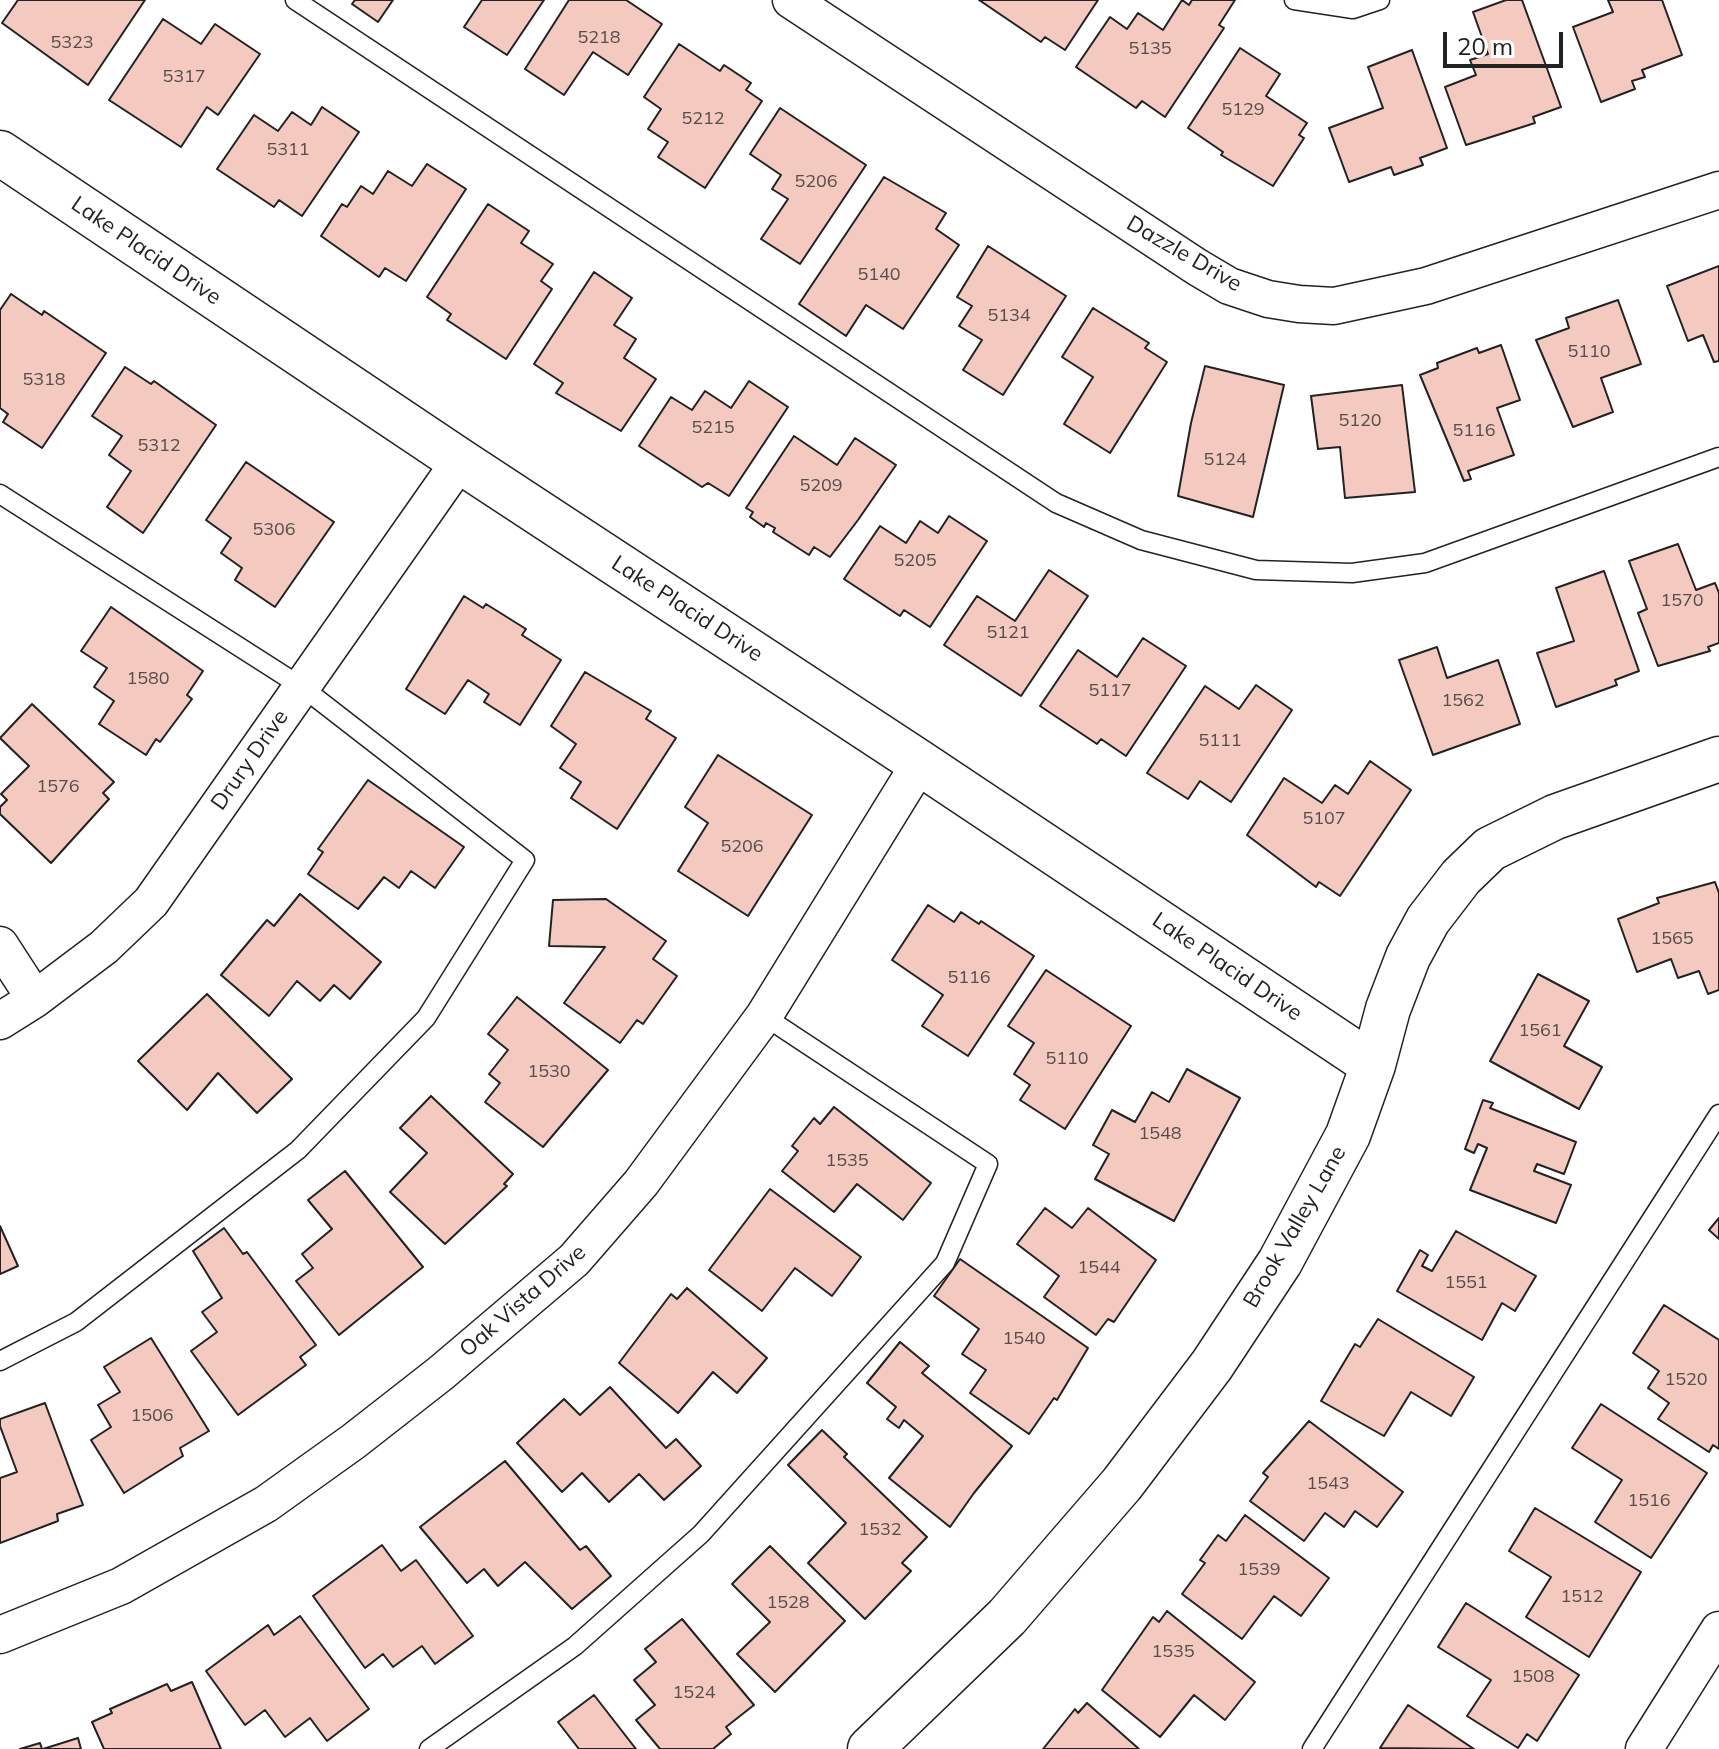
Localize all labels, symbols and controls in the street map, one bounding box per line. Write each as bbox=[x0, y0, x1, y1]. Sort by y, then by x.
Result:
scale bar bbox=[1447, 16, 1567, 66]
house number: 5218 bbox=[577, 27, 621, 49]
text: 20 m bbox=[1457, 31, 1513, 61]
house number: 5323 bbox=[50, 32, 94, 54]
house number: 5135 bbox=[1128, 38, 1172, 60]
house number: 5317 bbox=[162, 66, 206, 88]
house number: 5129 bbox=[1221, 99, 1265, 121]
house number: 5212 bbox=[681, 108, 725, 130]
house number: 5311 bbox=[266, 139, 310, 161]
house number: 5206 bbox=[794, 171, 838, 193]
street label: Lake Placid Drive bbox=[66, 191, 226, 311]
street label: Dazzle Drive bbox=[1122, 210, 1246, 298]
house number: 5140 bbox=[857, 264, 901, 286]
house number: 5134 bbox=[987, 305, 1031, 327]
house number: 5110 bbox=[1567, 341, 1611, 363]
house number: 5318 bbox=[22, 369, 66, 391]
house number: 5120 bbox=[1338, 410, 1382, 432]
house number: 5215 bbox=[691, 417, 735, 439]
house number: 5116 bbox=[1452, 420, 1496, 442]
house number: 5312 bbox=[137, 435, 181, 457]
house number: 5124 bbox=[1203, 449, 1247, 471]
house number: 5209 bbox=[799, 475, 843, 497]
house number: 5306 bbox=[252, 519, 296, 541]
street label: Lake Placid Drive bbox=[606, 550, 768, 668]
house number: 5205 bbox=[893, 550, 937, 572]
house number: 1570 bbox=[1660, 590, 1704, 612]
house number: 5121 bbox=[986, 622, 1030, 644]
house number: 1580 bbox=[126, 668, 170, 690]
house number: 5117 bbox=[1088, 680, 1132, 702]
house number: 1562 bbox=[1441, 690, 1485, 712]
street label: Drury Drive bbox=[206, 705, 294, 815]
house number: 5111 bbox=[1198, 730, 1242, 752]
house number: 1576 bbox=[36, 776, 80, 798]
house number: 5107 bbox=[1302, 808, 1346, 830]
house number: 5206 bbox=[720, 836, 764, 858]
street label: Lake Placid Drive bbox=[1147, 907, 1307, 1027]
house number: 1565 bbox=[1650, 928, 1694, 950]
house number: 5116 bbox=[947, 967, 991, 989]
house number: 1561 bbox=[1518, 1020, 1562, 1042]
house number: 5110 bbox=[1045, 1048, 1089, 1070]
house number: 1530 bbox=[527, 1061, 571, 1083]
house number: 1548 bbox=[1138, 1123, 1182, 1145]
street label: Brook Valley Lane bbox=[1238, 1142, 1352, 1312]
house number: 1535 bbox=[825, 1150, 869, 1172]
street label: Oak Vista Drive bbox=[455, 1239, 591, 1363]
house number: 1544 bbox=[1077, 1257, 1121, 1279]
house number: 1551 bbox=[1444, 1272, 1488, 1294]
house number: 1540 bbox=[1002, 1328, 1046, 1350]
house number: 1520 bbox=[1664, 1369, 1708, 1391]
house number: 1506 bbox=[130, 1405, 174, 1427]
house number: 1543 bbox=[1306, 1473, 1350, 1495]
house number: 1516 bbox=[1627, 1490, 1671, 1512]
house number: 1532 bbox=[858, 1519, 902, 1541]
house number: 1539 bbox=[1237, 1559, 1281, 1581]
house number: 1512 bbox=[1560, 1586, 1604, 1608]
house number: 1528 bbox=[766, 1592, 810, 1614]
house number: 1535 bbox=[1151, 1641, 1195, 1663]
house number: 1508 bbox=[1511, 1666, 1555, 1688]
house number: 1524 bbox=[672, 1682, 716, 1704]

